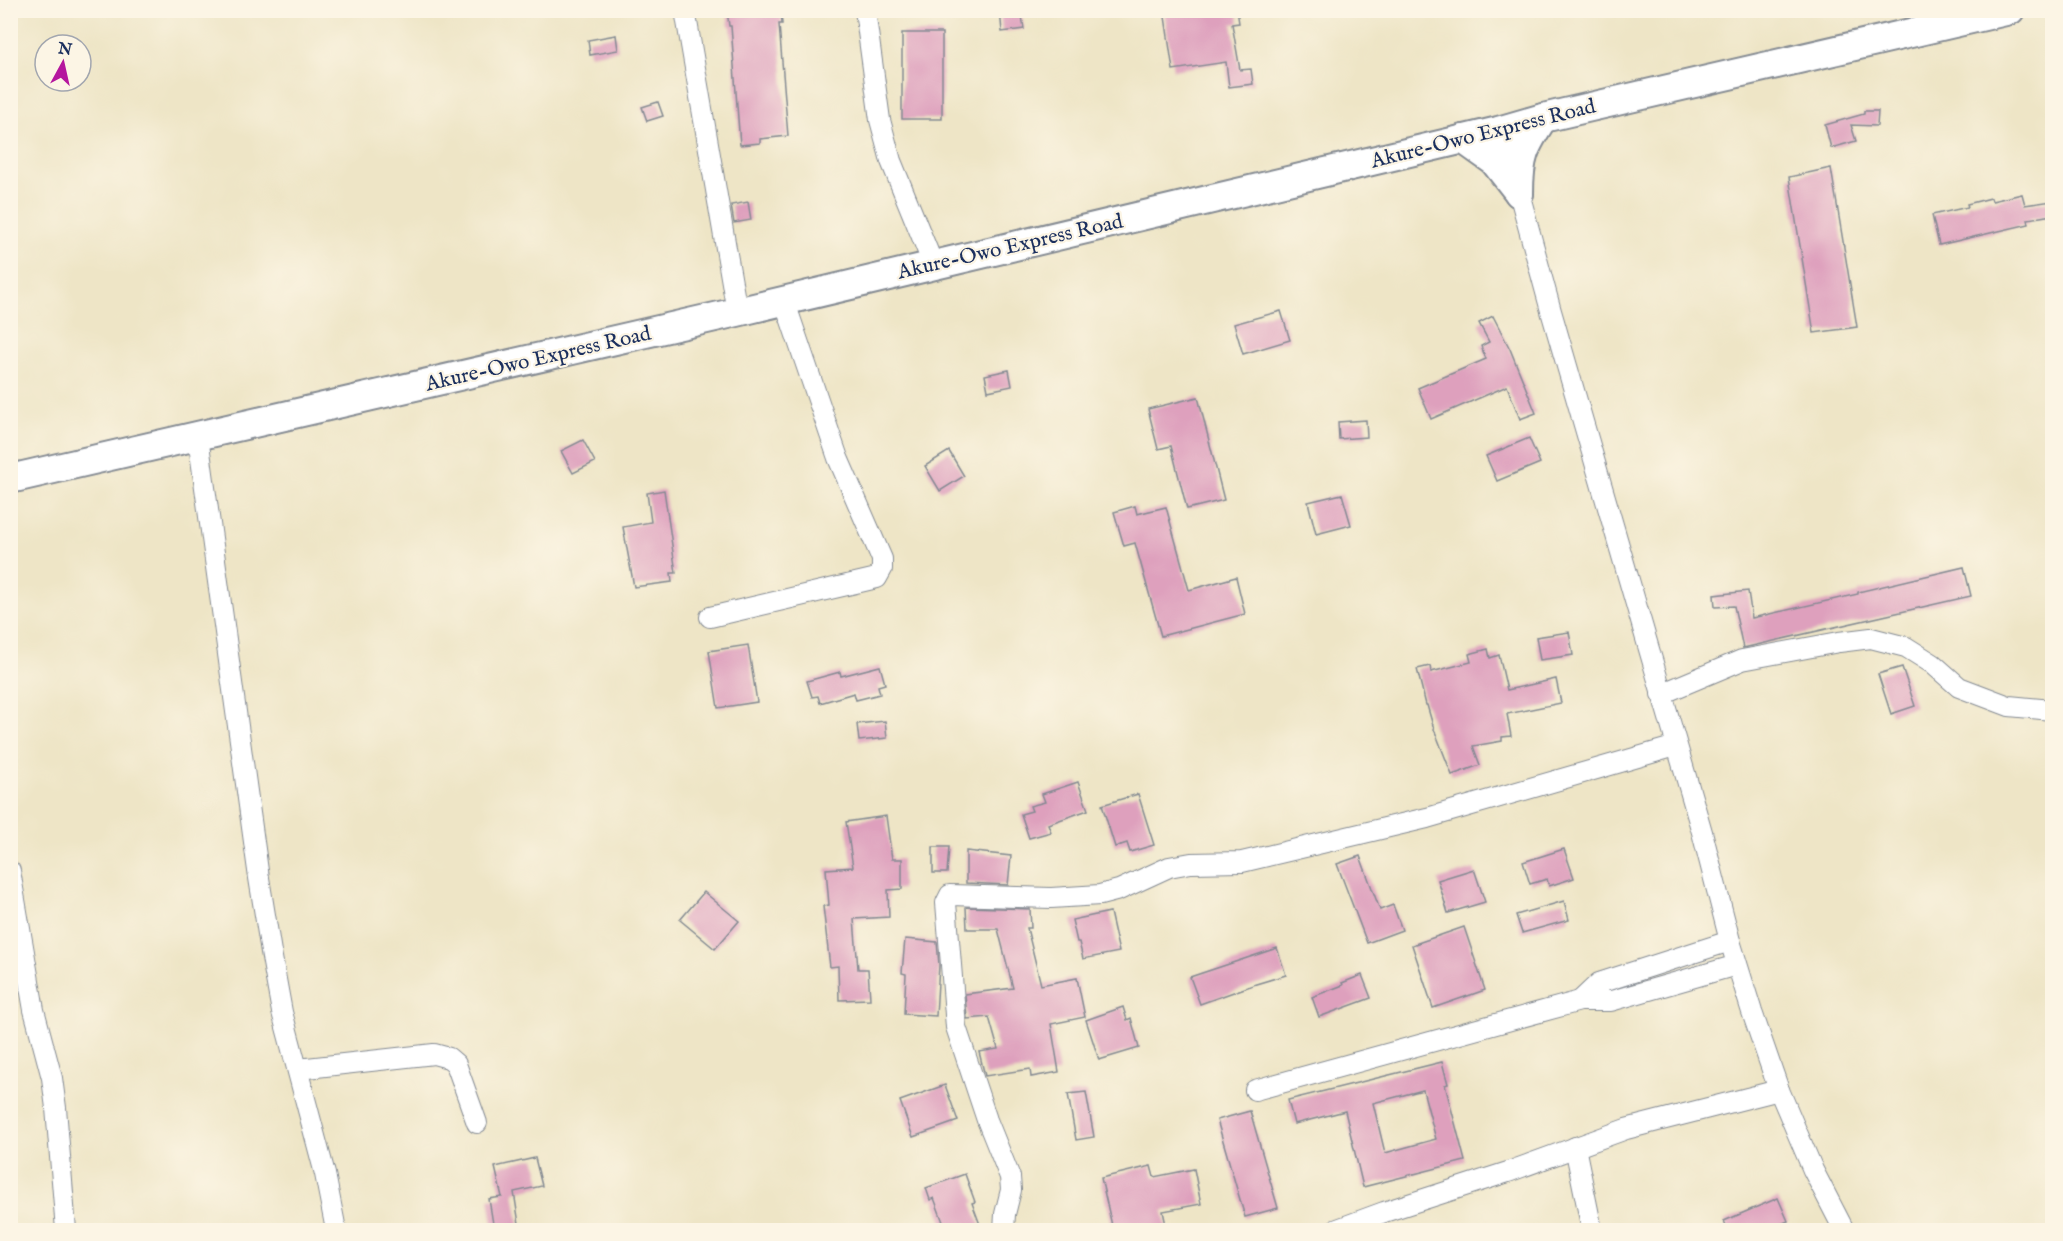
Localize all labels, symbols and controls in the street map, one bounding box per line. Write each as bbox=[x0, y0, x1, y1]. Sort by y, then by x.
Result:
north arrow bbox=[33, 33, 93, 93]
text: N bbox=[56, 39, 73, 61]
street label: Akure-Owo Express Road bbox=[1367, 93, 1599, 176]
street label: Akure-Owo Express Road bbox=[894, 208, 1127, 287]
street label: Akure-Owo Express Road bbox=[422, 320, 655, 399]

